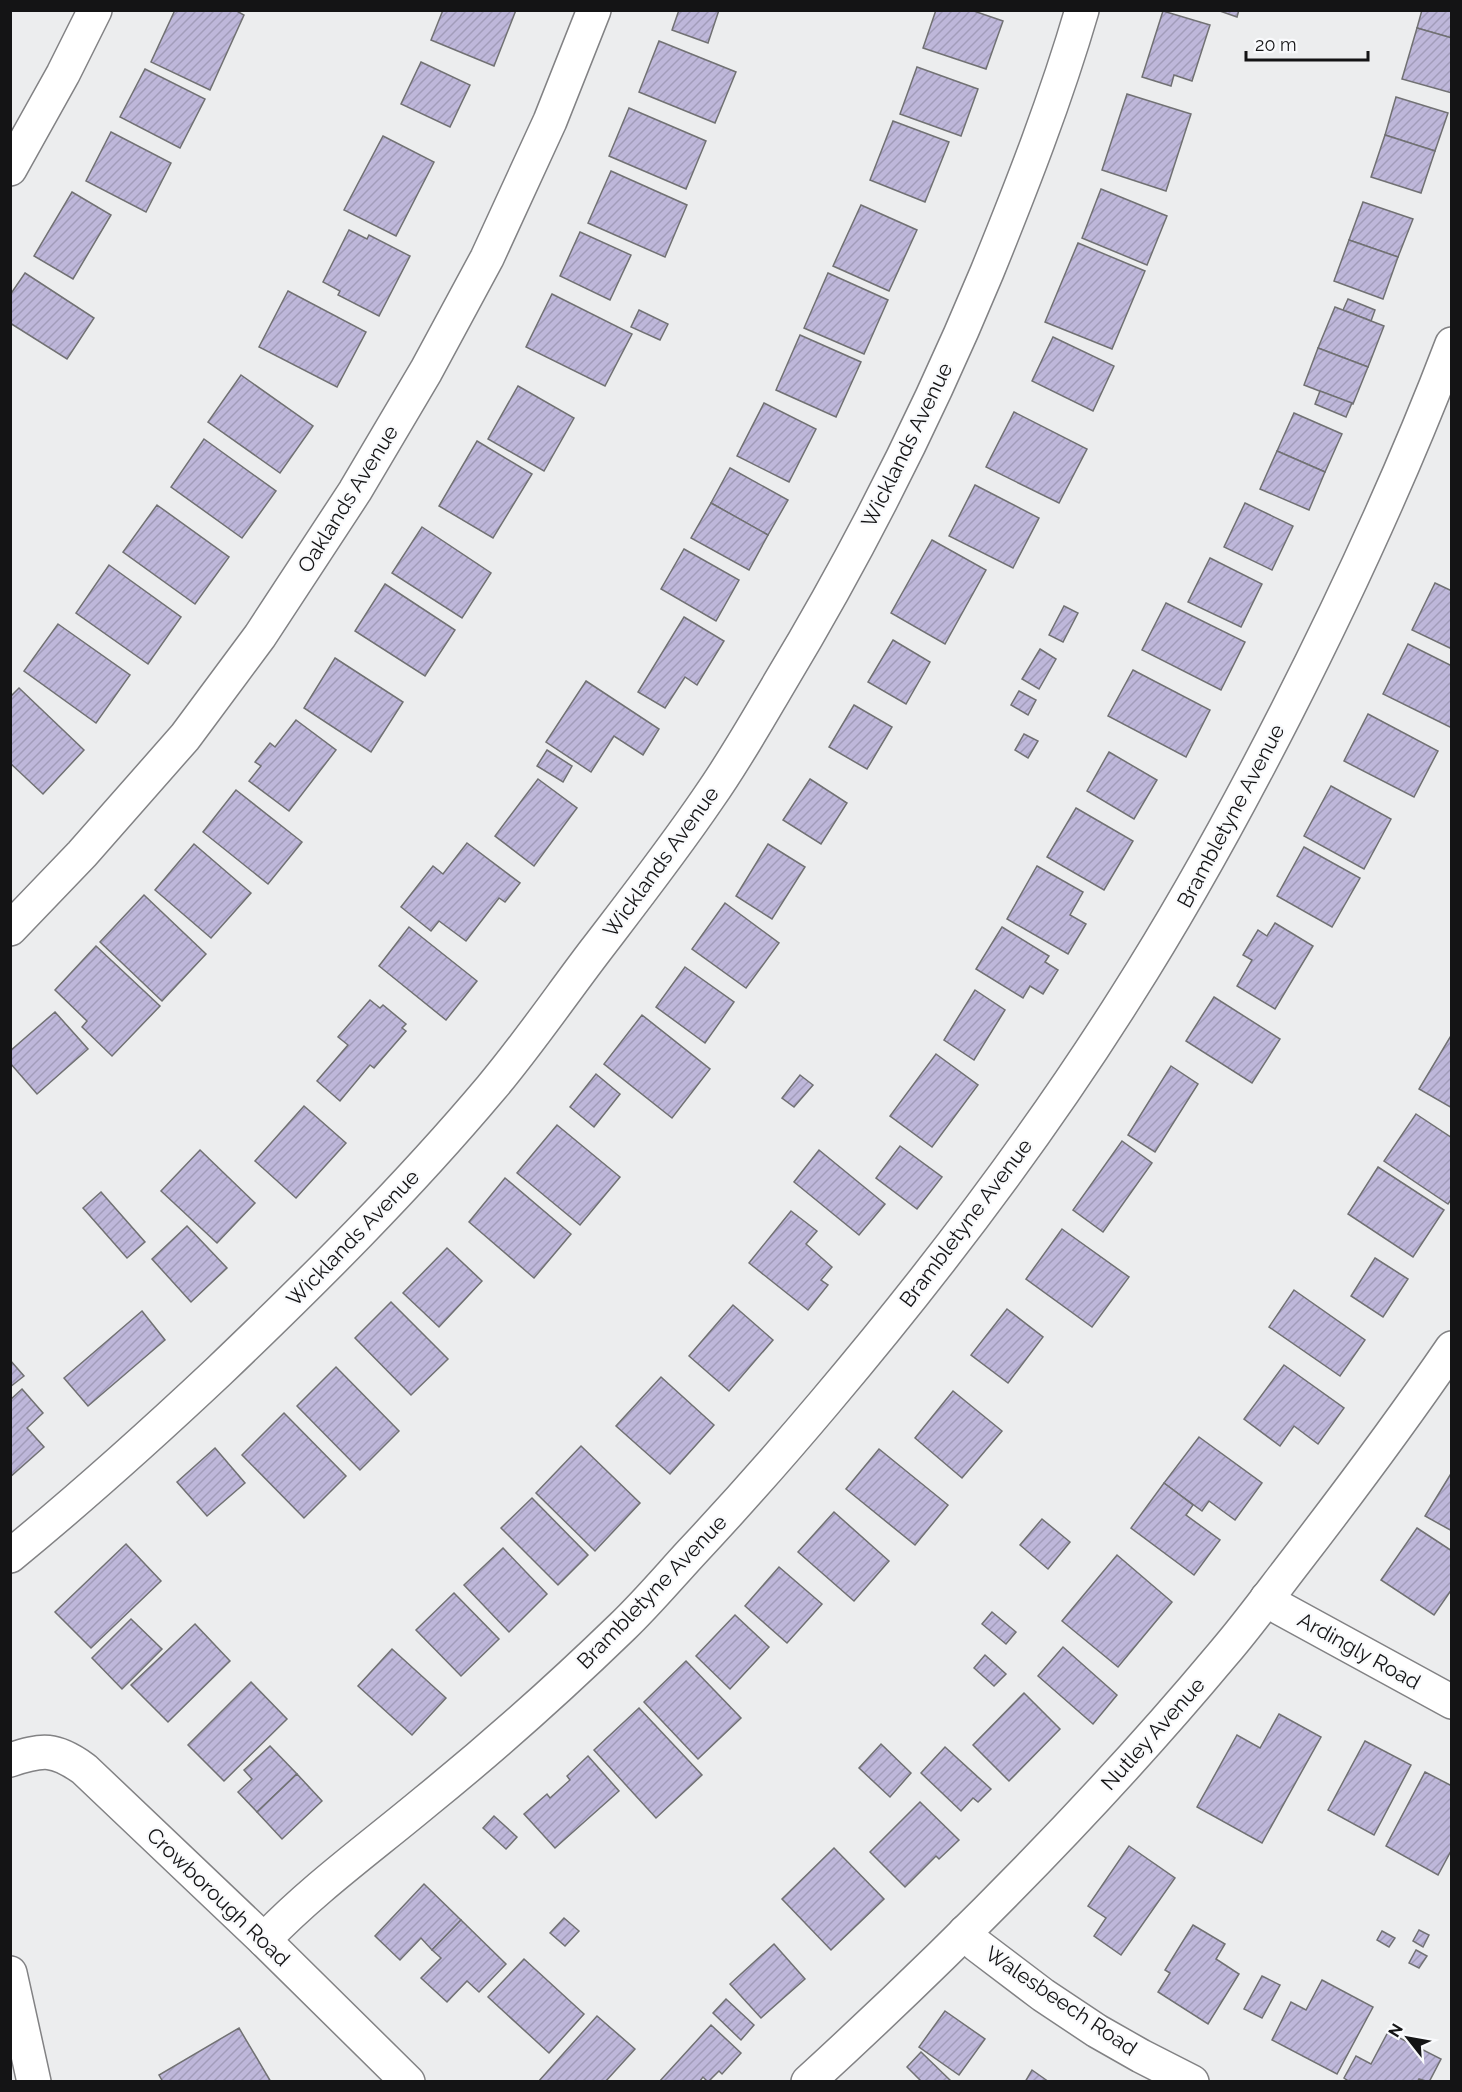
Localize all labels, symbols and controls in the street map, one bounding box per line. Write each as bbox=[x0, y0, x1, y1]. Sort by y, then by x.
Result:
scale bar bbox=[1246, 24, 1368, 62]
text: 20 m bbox=[1255, 34, 1297, 55]
street label: Wicklands Avenue bbox=[856, 358, 957, 531]
street label: Oaklands Avenue bbox=[292, 420, 403, 577]
street label: Brambletyne Avenue bbox=[1172, 720, 1290, 912]
street label: Wicklands Avenue bbox=[598, 781, 724, 942]
street label: Brambletyne Avenue bbox=[894, 1134, 1037, 1312]
street label: Wicklands Avenue bbox=[281, 1164, 424, 1311]
street label: Brambletyne Avenue bbox=[572, 1509, 732, 1674]
street label: Ardingly Road bbox=[1294, 1607, 1425, 1694]
street label: Nutley Avenue bbox=[1096, 1672, 1210, 1795]
street label: Crowborough Road bbox=[142, 1822, 295, 1971]
street label: Walesbeech Road bbox=[981, 1941, 1142, 2061]
north arrow bbox=[1378, 2008, 1438, 2068]
text: N bbox=[1384, 2020, 1407, 2041]

